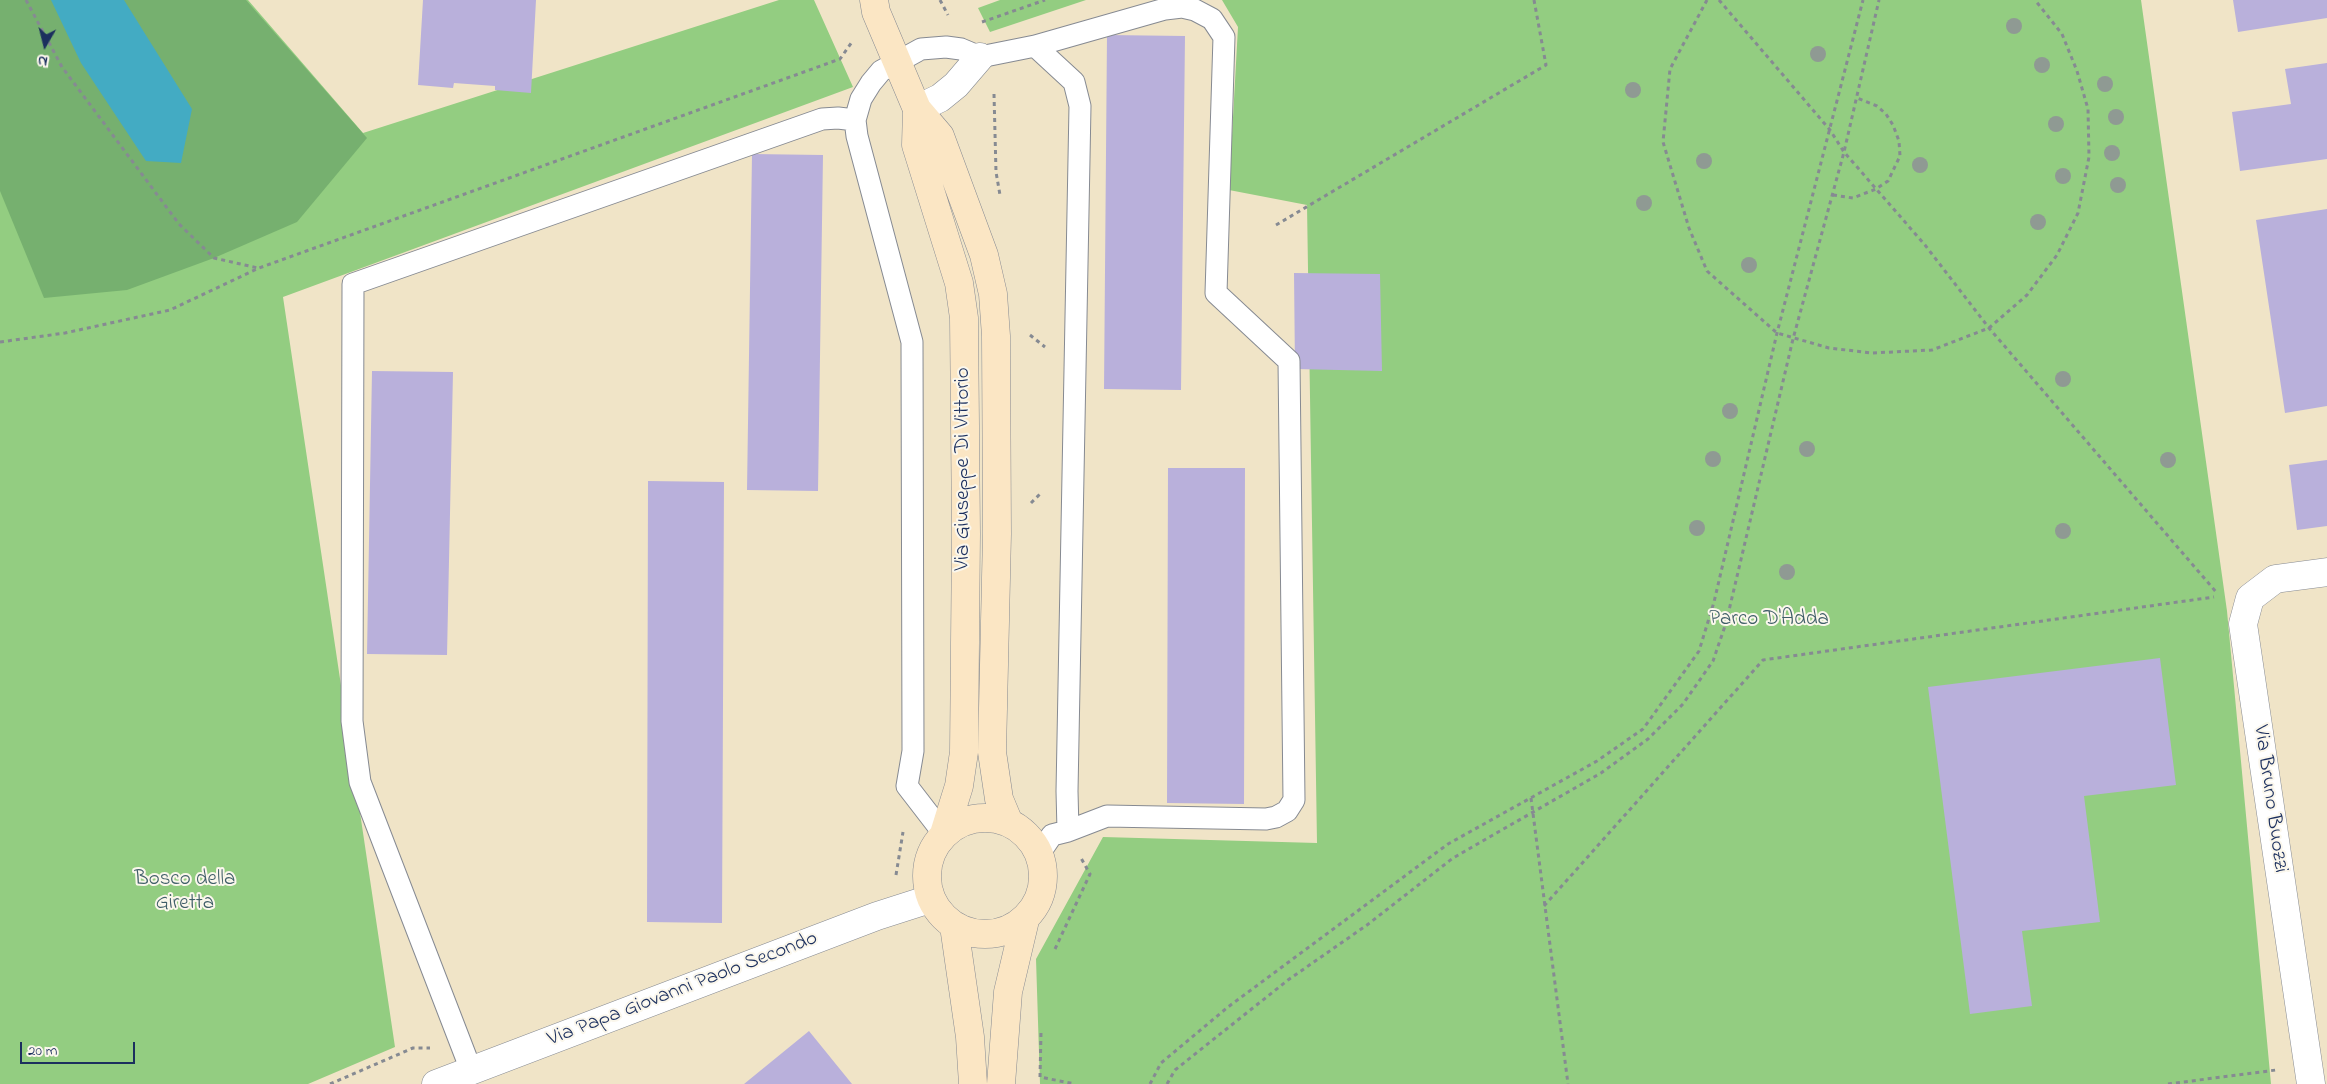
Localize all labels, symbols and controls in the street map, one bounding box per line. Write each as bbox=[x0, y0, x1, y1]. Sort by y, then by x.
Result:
north arrow bbox=[20, 20, 70, 70]
text: N bbox=[37, 49, 49, 71]
street label: Via Giuseppe Di Vittorio bbox=[952, 367, 978, 571]
park label: Parco D'Adda bbox=[1709, 608, 1829, 634]
street label: Via Bruno Buozzi bbox=[2246, 724, 2292, 874]
park label: Bosco della Giretta bbox=[135, 868, 235, 918]
street label: Via Papa Giovanni Paolo Secondo bbox=[545, 927, 821, 1053]
scale bar bbox=[22, 1032, 138, 1064]
text: 20 m bbox=[28, 1040, 57, 1062]

